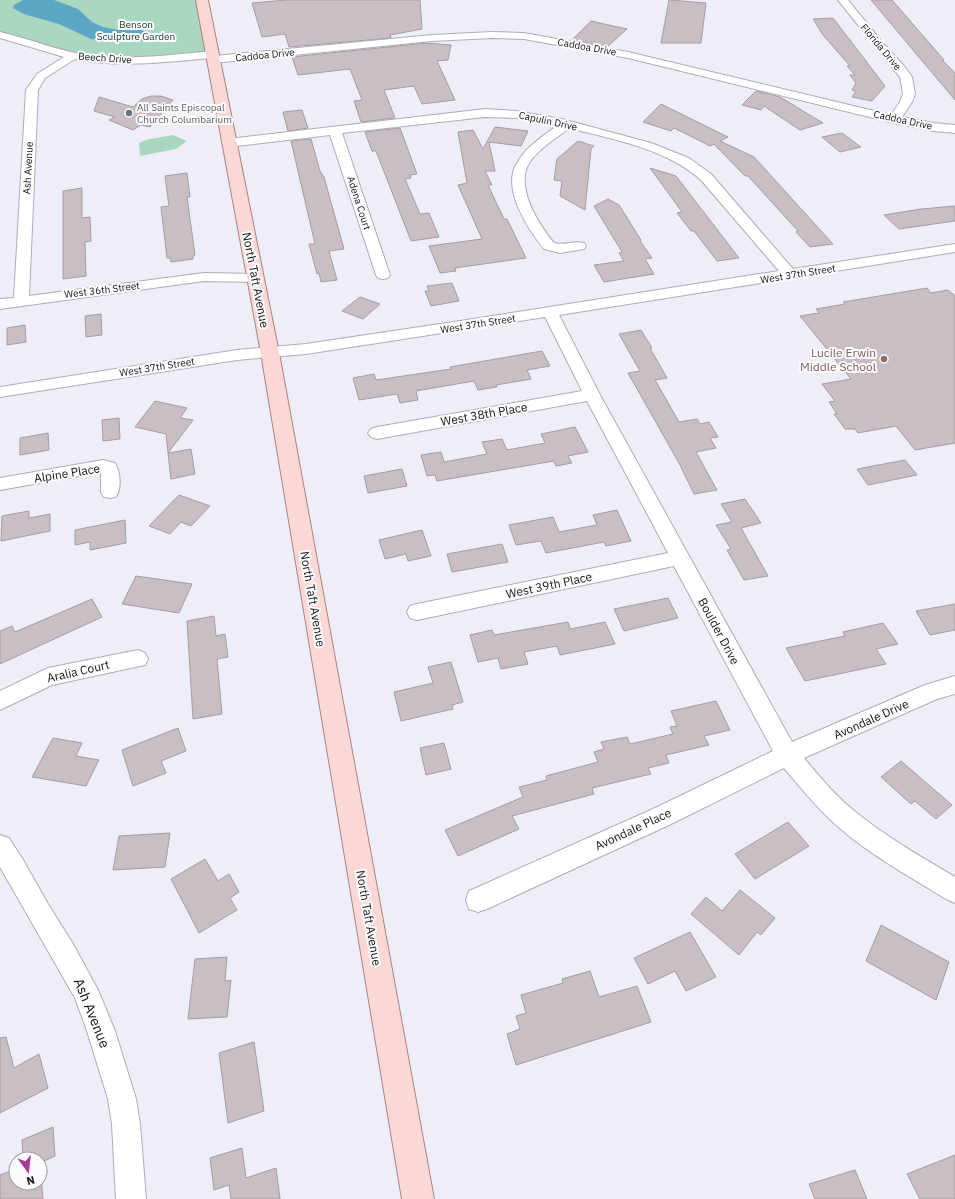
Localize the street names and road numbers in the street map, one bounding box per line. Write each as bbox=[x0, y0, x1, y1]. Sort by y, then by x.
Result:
street label: Florida Drive bbox=[858, 21, 905, 73]
street label: Caddoa Drive bbox=[556, 35, 618, 59]
street label: Caddoa Drive bbox=[235, 45, 296, 65]
street label: Beech Drive bbox=[78, 50, 133, 66]
street label: Caddoa Drive bbox=[872, 107, 934, 133]
street label: Capulin Drive bbox=[518, 108, 579, 134]
street label: Ash Avenue bbox=[20, 141, 36, 195]
street label: Adena Court bbox=[344, 174, 374, 232]
street label: North Taft Avenue bbox=[239, 231, 273, 329]
street label: West 37th Street bbox=[759, 262, 837, 286]
street label: West 36th Street bbox=[64, 279, 141, 301]
street label: West 37th Street bbox=[439, 312, 517, 336]
street label: West 37th Street bbox=[118, 355, 196, 379]
street label: West 38th Place bbox=[440, 399, 529, 429]
street label: Alpine Place bbox=[33, 460, 101, 486]
street label: North Taft Avenue bbox=[297, 550, 329, 648]
street label: West 39th Place bbox=[505, 568, 594, 601]
street label: Boulder Drive bbox=[695, 595, 743, 667]
street label: Aralia Court bbox=[45, 657, 111, 685]
street label: Avondale Drive bbox=[831, 696, 911, 742]
street label: Avondale Place bbox=[593, 805, 674, 853]
street label: North Taft Avenue bbox=[353, 869, 385, 967]
street label: Ash Avenue bbox=[70, 975, 114, 1051]

